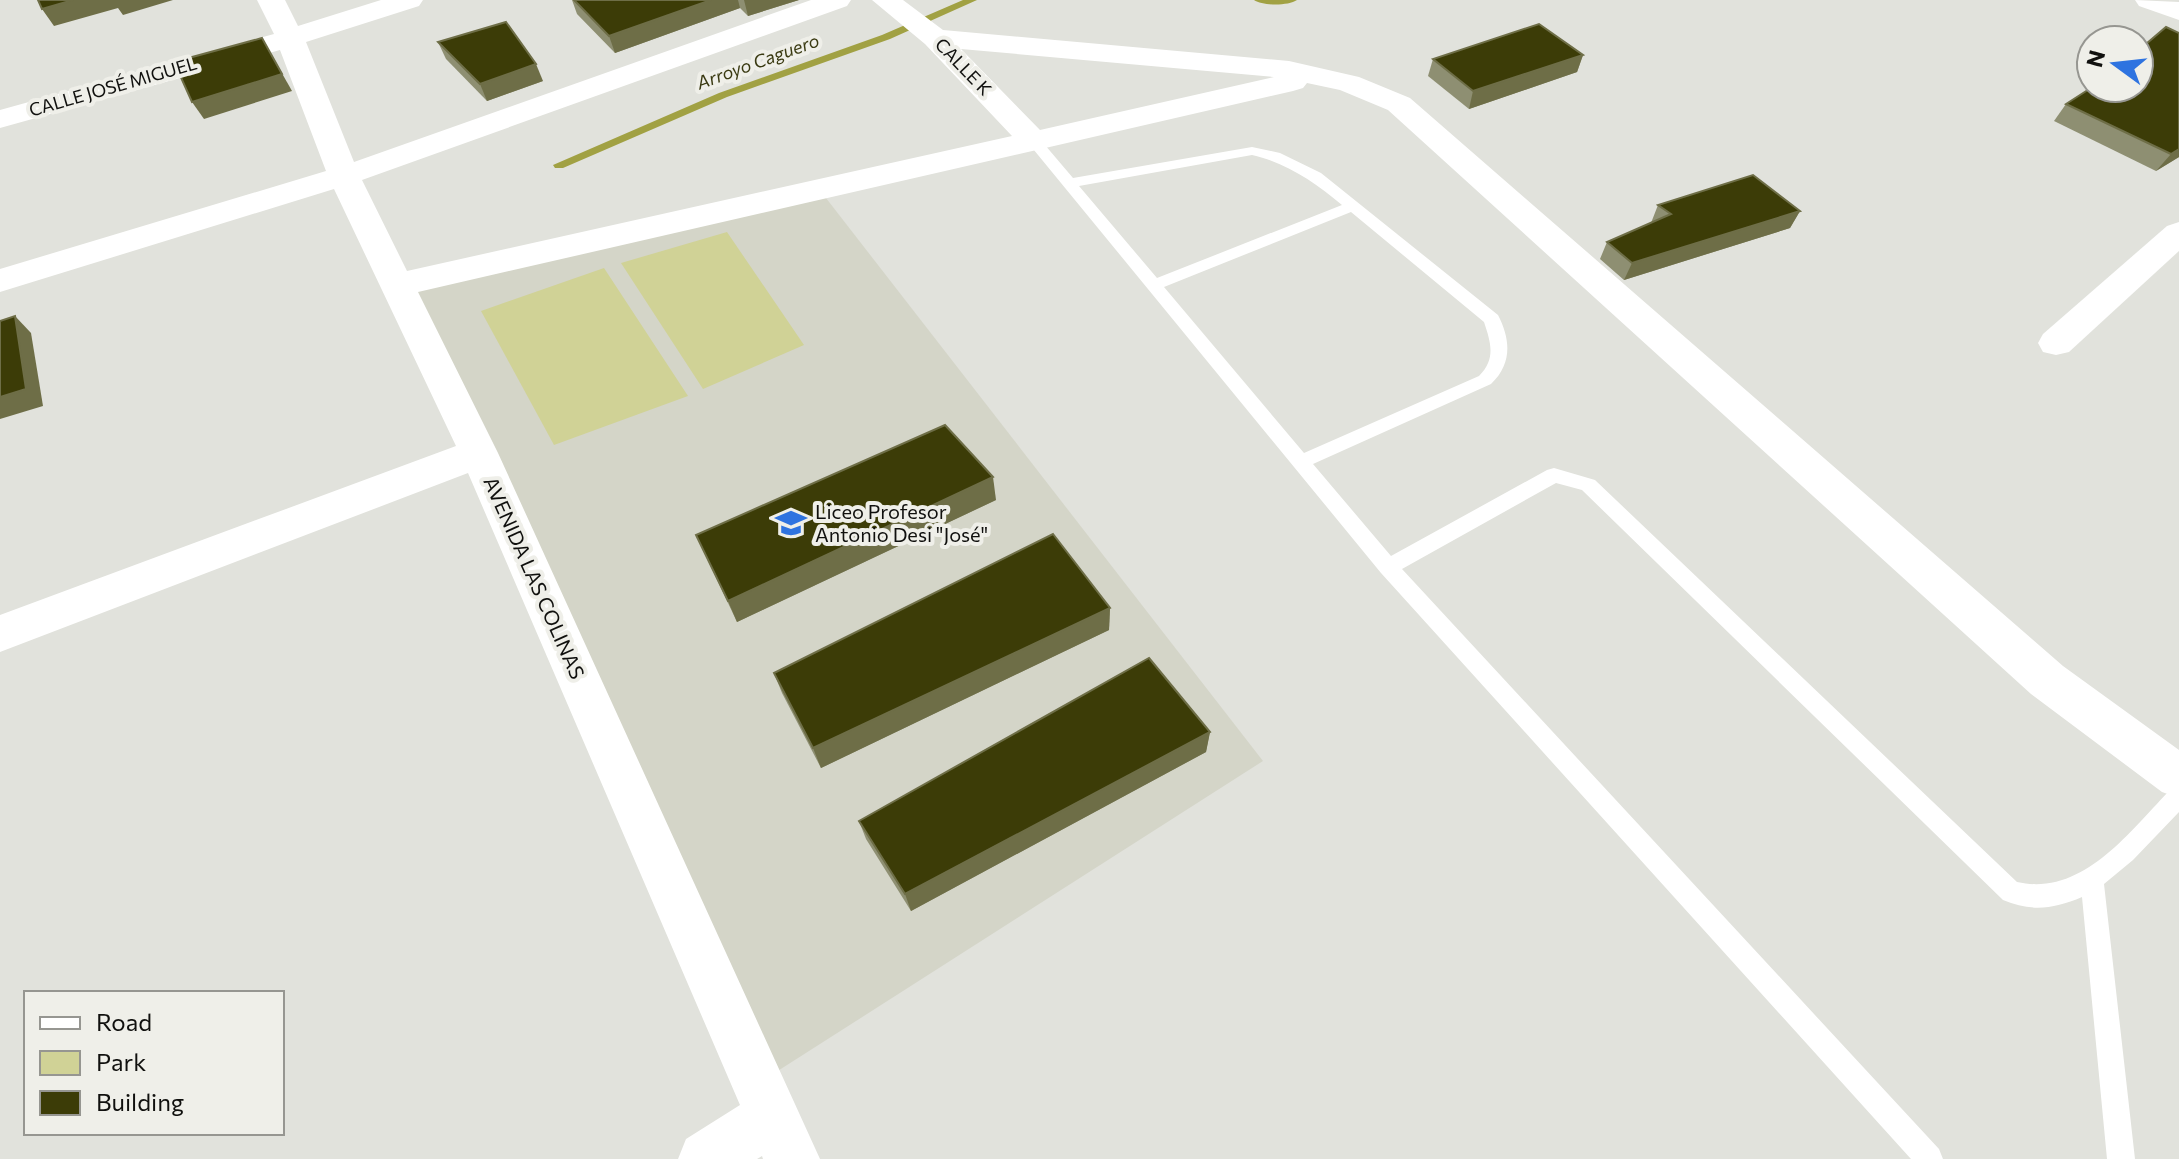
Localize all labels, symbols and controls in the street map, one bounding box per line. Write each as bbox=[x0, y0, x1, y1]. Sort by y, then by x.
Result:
north arrow bbox=[2075, 24, 2155, 104]
water label: Arroyo Caguero bbox=[693, 29, 822, 94]
street label: CALLE K bbox=[931, 33, 996, 100]
text: N bbox=[2080, 47, 2110, 70]
street label: CALLE JOSÉ MIGUEL bbox=[26, 52, 199, 121]
street label: AVENIDA LAS COLINAS bbox=[479, 473, 590, 682]
place label: Liceo Profesor Antonio Desi "José" bbox=[815, 499, 988, 546]
school or university icon: Liceo Profesor Antonio Desi "José" bbox=[774, 506, 808, 540]
legend bbox=[24, 991, 284, 1135]
text: Road bbox=[96, 1007, 152, 1036]
text: Park bbox=[96, 1047, 146, 1076]
text: Building bbox=[96, 1087, 184, 1116]

